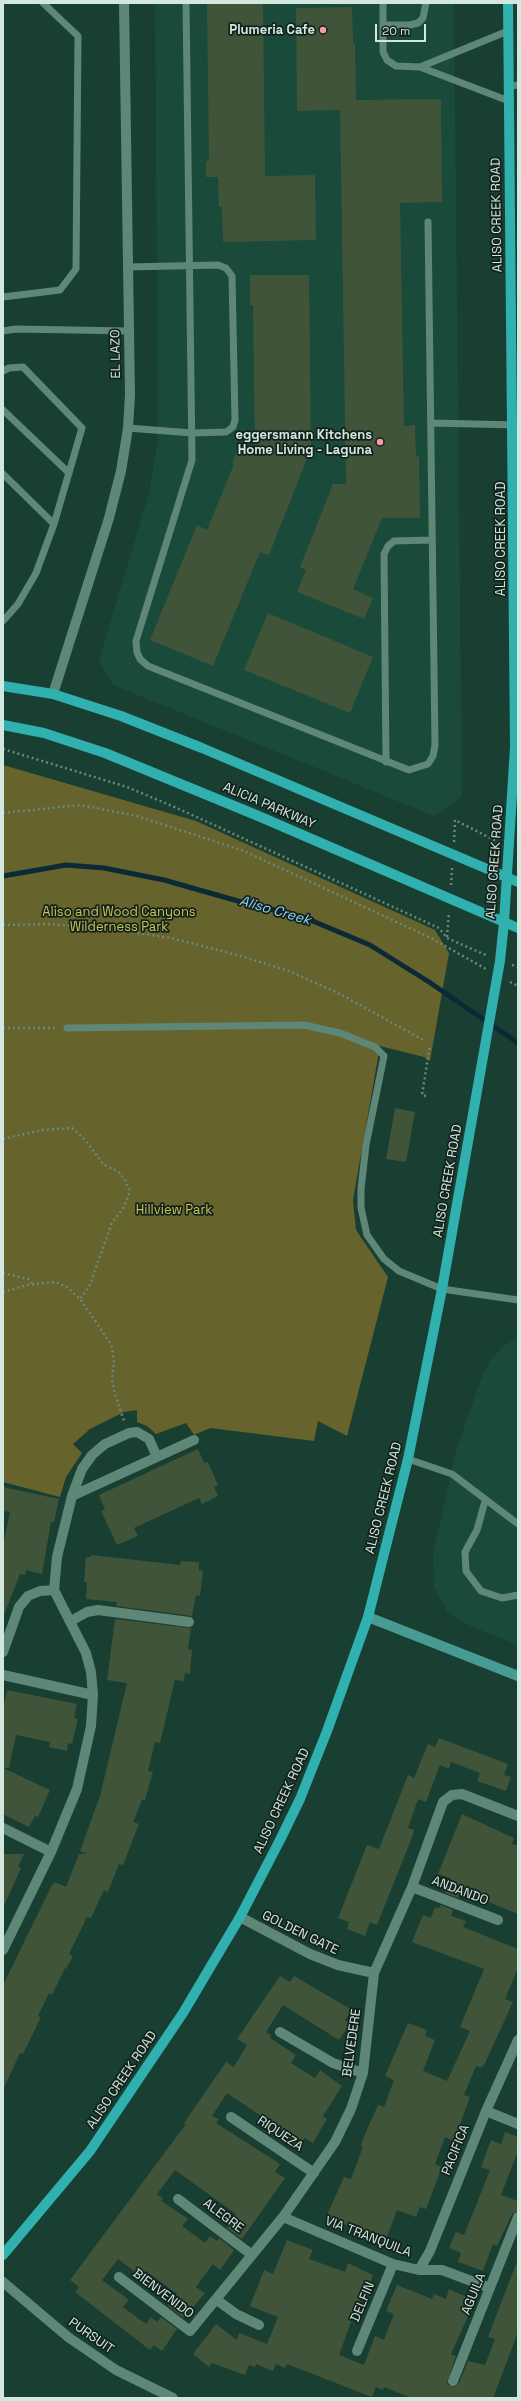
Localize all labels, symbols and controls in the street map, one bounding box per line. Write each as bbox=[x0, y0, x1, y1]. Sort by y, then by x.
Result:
scale bar bbox=[377, 16, 428, 42]
place label: Plumeria Cafe bbox=[229, 22, 315, 38]
text: 20 m bbox=[382, 23, 410, 39]
marker: Plumeria Cafe bbox=[318, 25, 328, 35]
street label: ALISO CREEK ROAD bbox=[488, 158, 506, 272]
street label: EL LAZO bbox=[108, 329, 124, 379]
place label: eggersmann Kitchens Home Living - Laguna bbox=[235, 427, 372, 458]
marker: eggersmann Kitchens Home Living - Laguna bbox=[375, 437, 385, 447]
street label: ALISO CREEK ROAD bbox=[493, 482, 509, 596]
street label: ALICIA PARKWAY bbox=[220, 779, 318, 833]
street label: ALISO CREEK ROAD bbox=[483, 804, 507, 920]
water label: Aliso Creek bbox=[237, 893, 313, 929]
park label: Aliso and Wood Canyons Wilderness Park bbox=[42, 904, 196, 935]
street label: ALISO CREEK ROAD bbox=[430, 1123, 466, 1239]
park label: Hillview Park bbox=[136, 1202, 212, 1218]
street label: ALISO CREEK ROAD bbox=[363, 1441, 405, 1555]
street label: ALISO CREEK ROAD bbox=[251, 1746, 313, 1856]
street label: ANDANDO bbox=[429, 1873, 491, 1909]
street label: GOLDEN GATE bbox=[259, 1908, 341, 1958]
street label: BELVEDERE bbox=[339, 2008, 365, 2078]
street label: ALISO CREEK ROAD bbox=[84, 2028, 160, 2132]
street label: RIQUEZA bbox=[254, 2113, 306, 2155]
street label: PACIFICA bbox=[439, 2122, 473, 2178]
street label: ALEGRE bbox=[200, 2196, 246, 2236]
street label: VIA TRANQUILA bbox=[323, 2213, 413, 2261]
street label: BIENVENIDO bbox=[129, 2266, 197, 2322]
street label: AGUILA bbox=[459, 2271, 489, 2317]
street label: DELFIN bbox=[348, 2280, 378, 2324]
street label: PURSUIT bbox=[65, 2315, 117, 2357]

